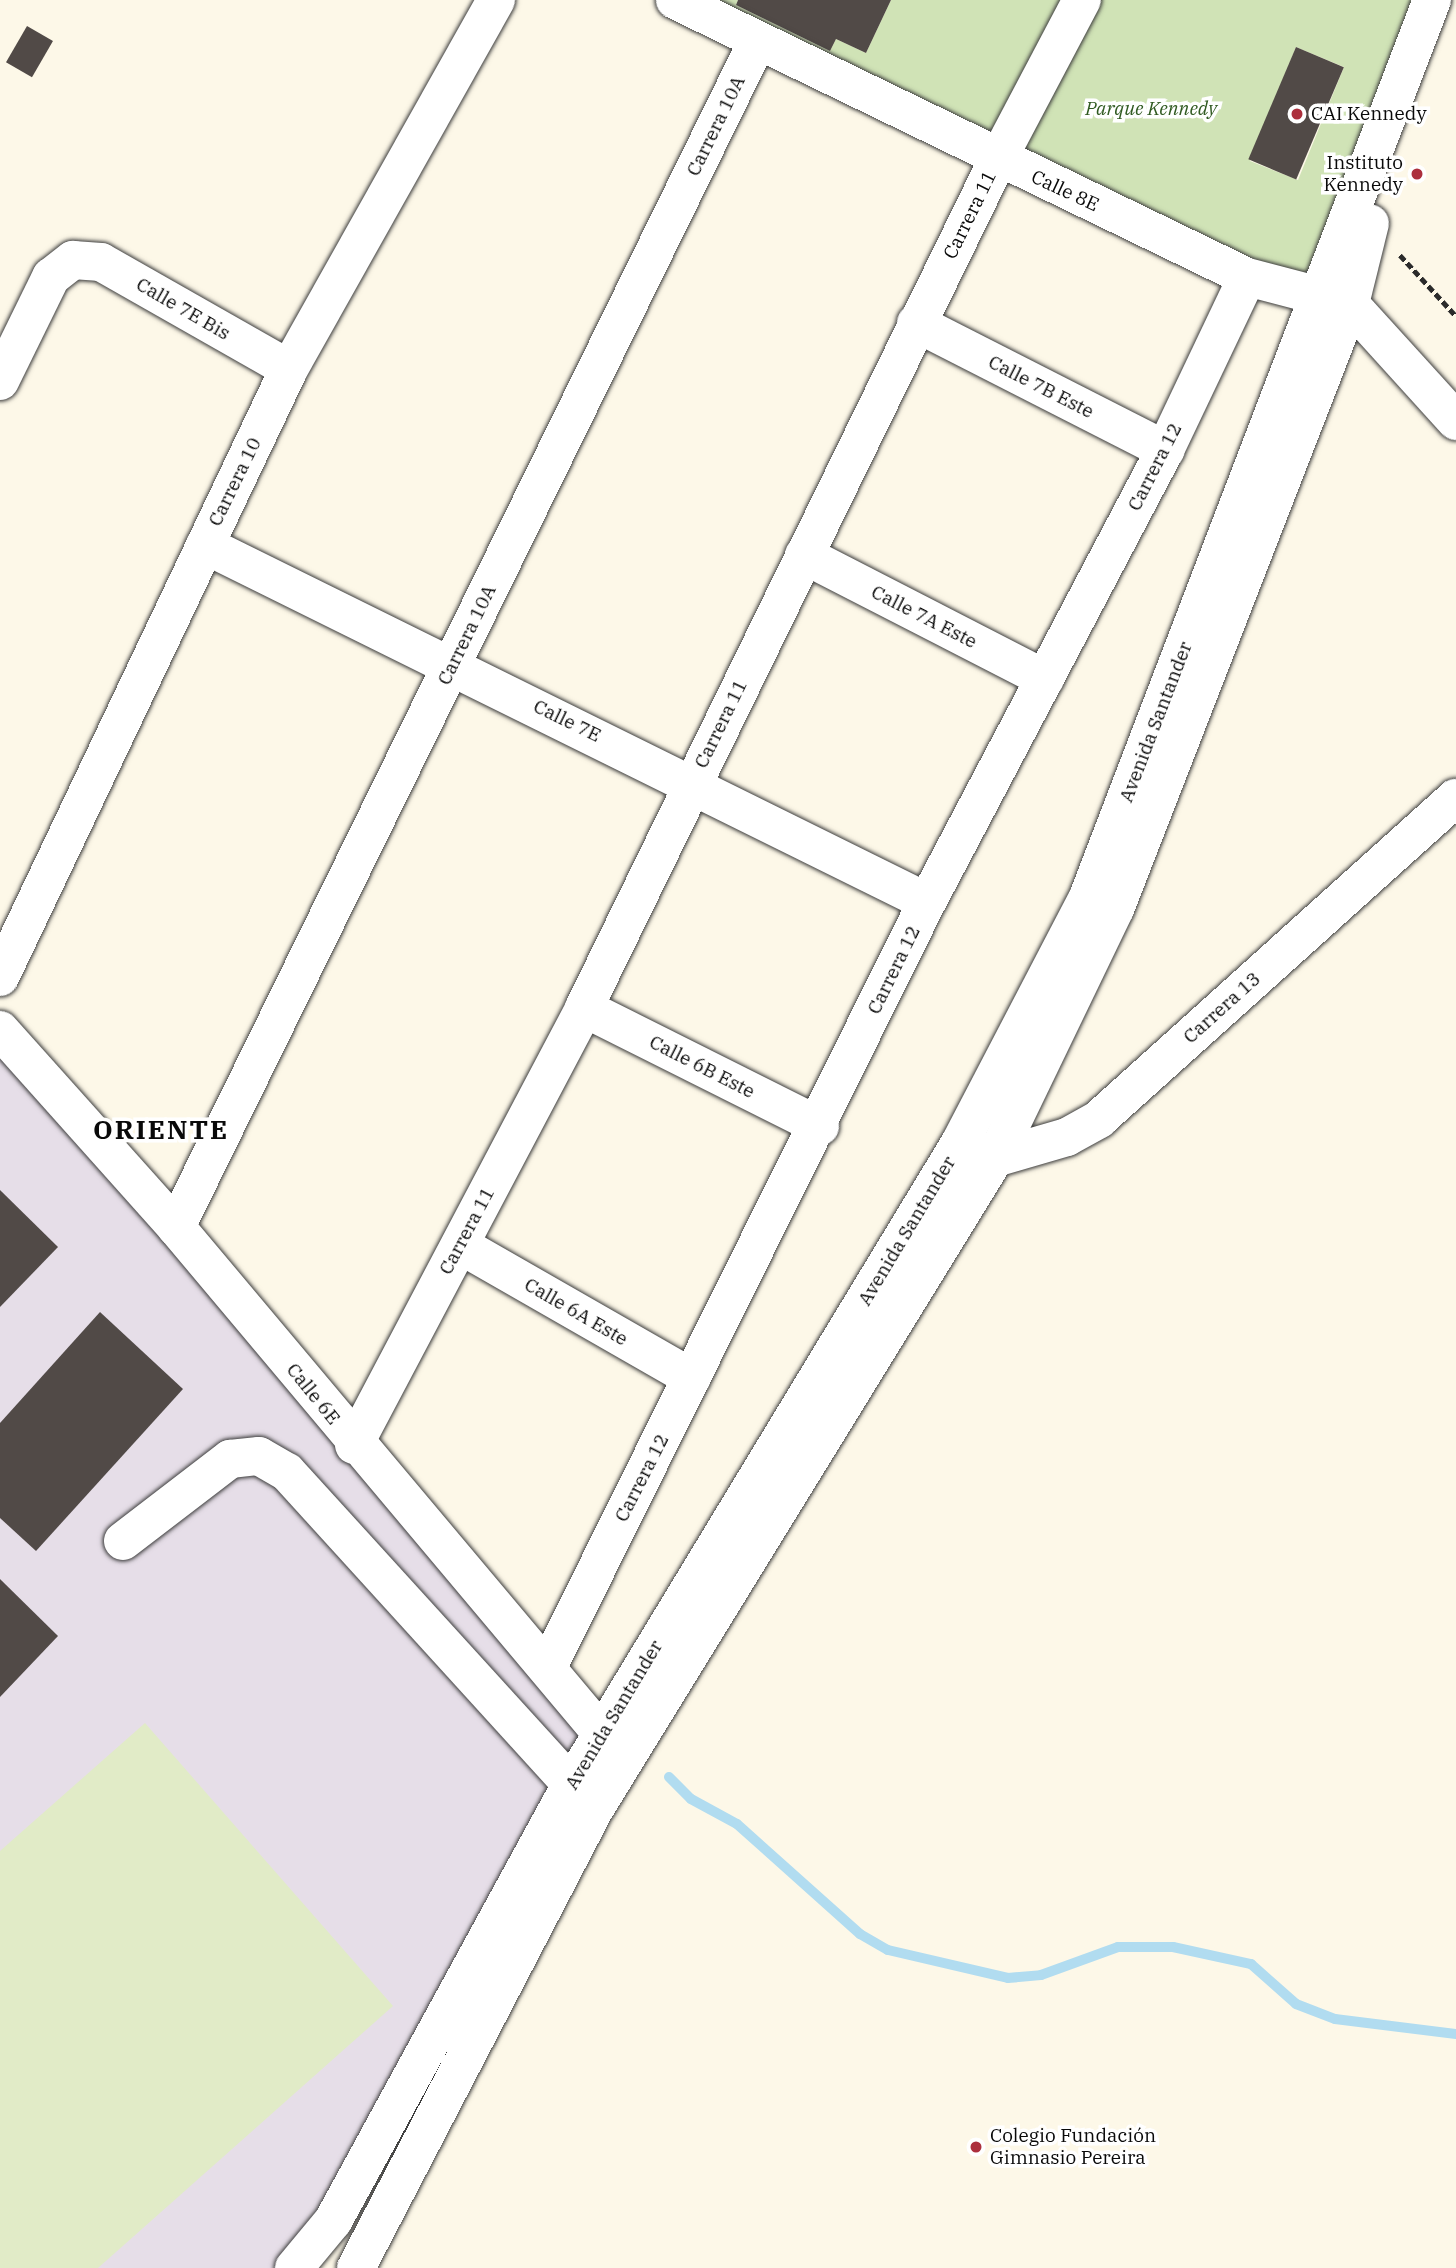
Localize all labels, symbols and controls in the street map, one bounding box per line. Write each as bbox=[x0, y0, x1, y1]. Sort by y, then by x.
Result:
street label: Carrera 10A bbox=[682, 72, 750, 180]
park label: Parque Kennedy bbox=[1085, 98, 1217, 120]
place label: CAI Kennedy bbox=[1311, 103, 1427, 125]
marker: CAI Kennedy bbox=[1289, 106, 1305, 122]
place label: Instituto Kennedy bbox=[1324, 152, 1403, 196]
street label: Calle 8E bbox=[1028, 165, 1102, 217]
marker: Instituto Kennedy bbox=[1409, 166, 1425, 182]
street label: Carrera 11 bbox=[939, 167, 1001, 263]
street label: Calle 7E Bis bbox=[132, 273, 234, 345]
street label: Calle 7B Este bbox=[984, 351, 1098, 423]
street label: Carrera 12 bbox=[1123, 419, 1187, 515]
street label: Carrera 10 bbox=[204, 434, 266, 530]
street label: Carrera 10A bbox=[433, 581, 501, 689]
street label: Calle 7A Este bbox=[867, 581, 981, 653]
street label: Avenida Santander bbox=[1115, 638, 1197, 806]
street label: Carrera 11 bbox=[690, 676, 752, 772]
street label: Calle 7E bbox=[530, 695, 604, 747]
street label: Carrera 12 bbox=[863, 922, 925, 1018]
street label: Carrera 13 bbox=[1179, 968, 1265, 1048]
street label: Calle 6B Este bbox=[645, 1031, 759, 1103]
district label: ORIENTE bbox=[94, 1114, 228, 1146]
street label: Avenida Santander bbox=[853, 1152, 961, 1310]
street label: Carrera 11 bbox=[435, 1183, 499, 1279]
street label: Calle 6A Este bbox=[520, 1273, 632, 1351]
street label: Calle 6E bbox=[281, 1359, 345, 1429]
street label: Carrera 12 bbox=[610, 1430, 674, 1526]
street label: Avenida Santander bbox=[560, 1636, 668, 1794]
place label: Colegio Fundación Gimnasio Pereira bbox=[990, 2125, 1156, 2169]
marker: Colegio Fundación Gimnasio Pereira bbox=[968, 2139, 984, 2155]

